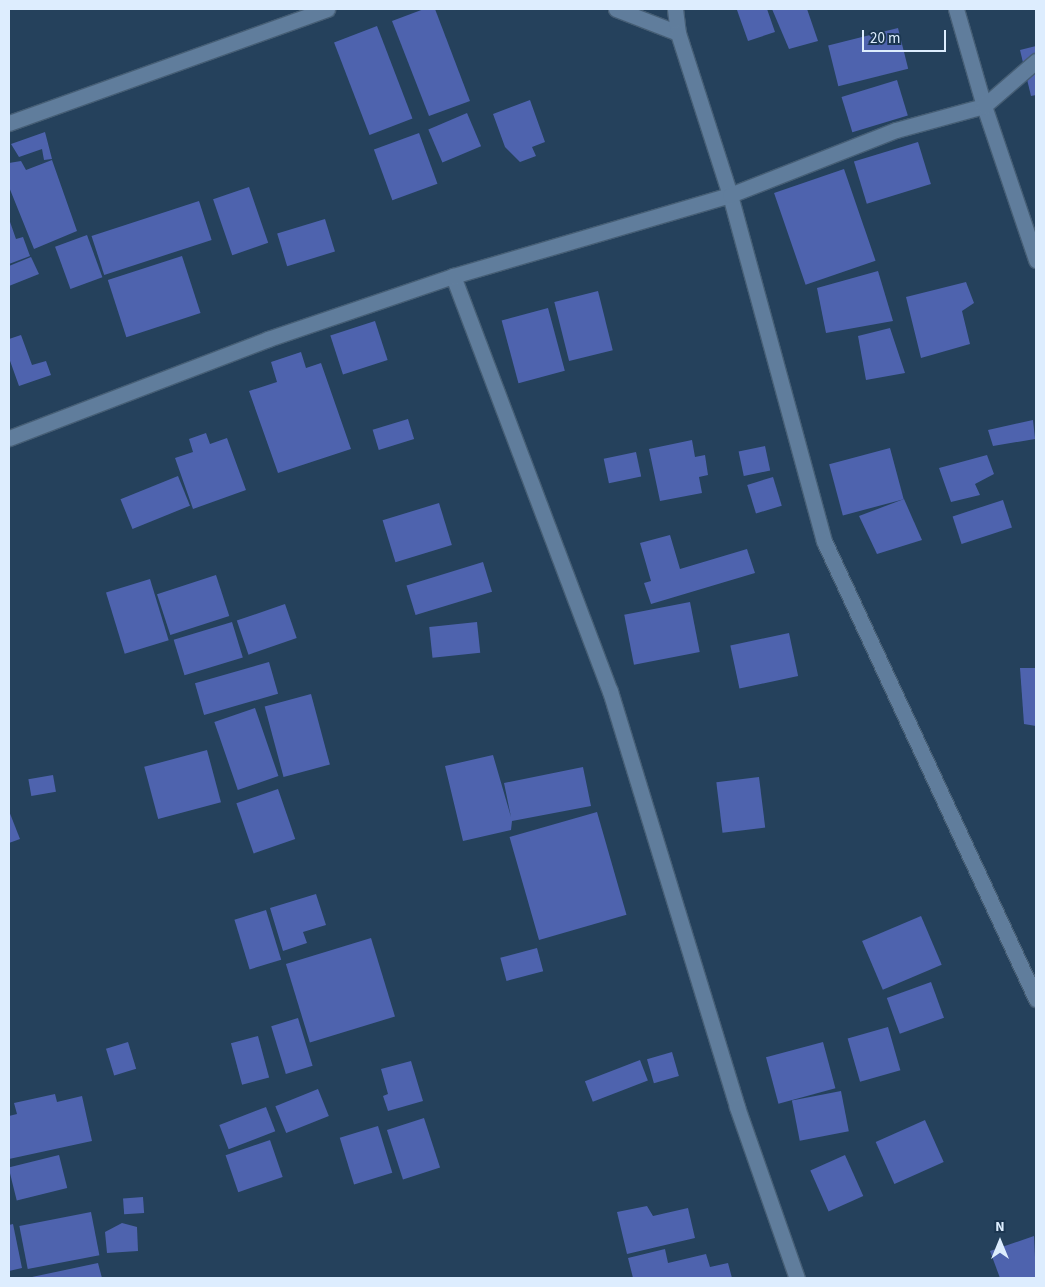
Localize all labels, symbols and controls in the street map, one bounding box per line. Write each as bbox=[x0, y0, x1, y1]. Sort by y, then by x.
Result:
scale bar bbox=[865, 20, 949, 52]
text: 20 m bbox=[870, 28, 900, 49]
north arrow bbox=[975, 1217, 1025, 1267]
text: N bbox=[995, 1217, 1005, 1237]

